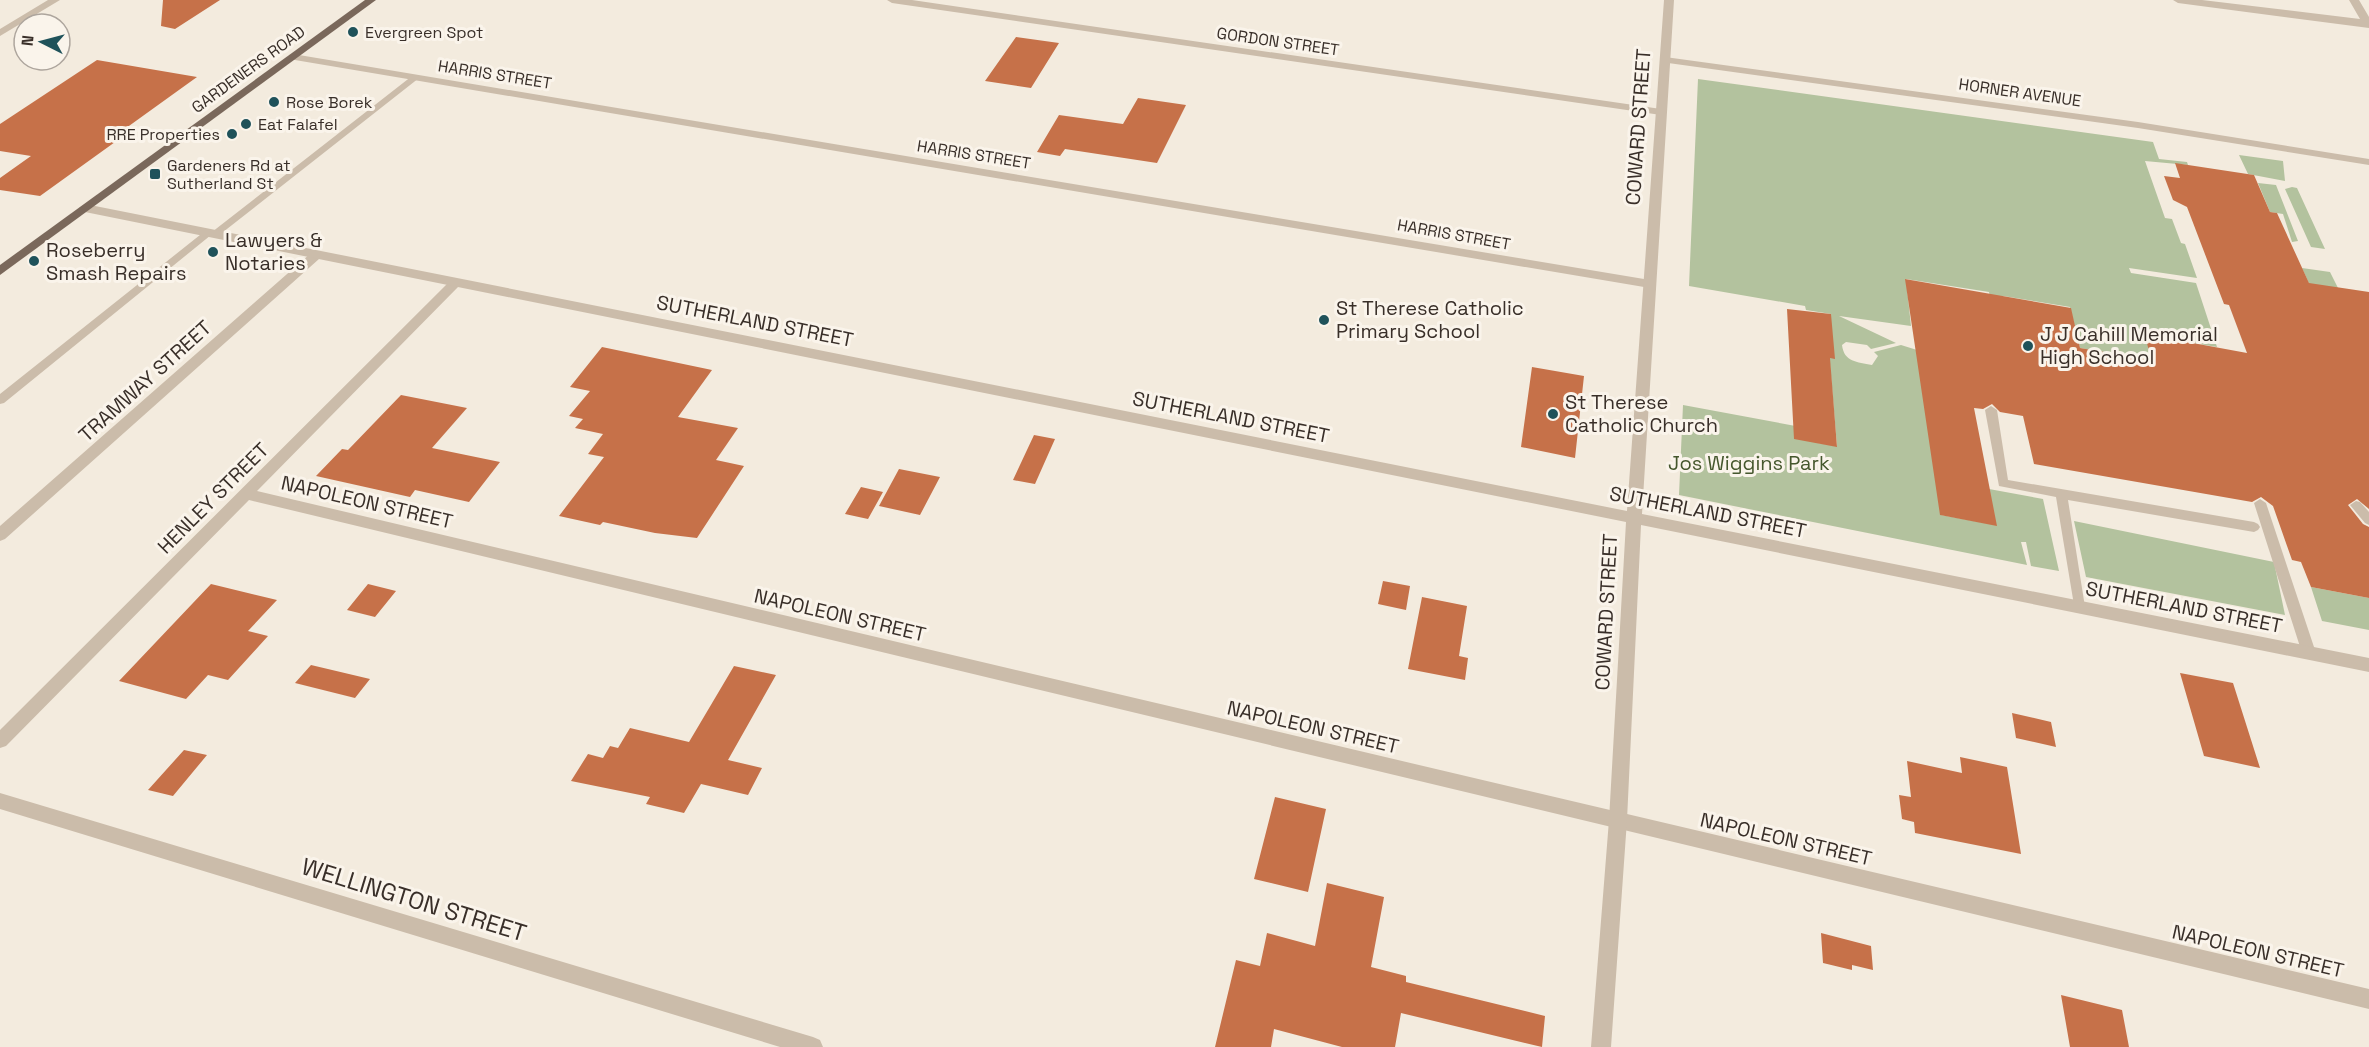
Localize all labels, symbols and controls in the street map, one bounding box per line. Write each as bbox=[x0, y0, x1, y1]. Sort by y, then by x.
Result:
north arrow bbox=[12, 12, 72, 72]
street label: GARDENERS ROAD bbox=[187, 21, 309, 118]
place label: Evergreen Spot bbox=[365, 22, 483, 43]
street label: GORDON STREET bbox=[1215, 22, 1341, 60]
marker: Evergreen Spot bbox=[346, 25, 360, 39]
text: N bbox=[17, 34, 39, 47]
street label: COWARD STREET bbox=[1620, 48, 1656, 206]
street label: HARRIS STREET bbox=[437, 55, 553, 94]
street label: HORNER AVENUE bbox=[1957, 74, 2082, 111]
place label: Rose Borek bbox=[286, 92, 373, 113]
marker: Rose Borek bbox=[267, 95, 281, 109]
place label: Eat Falafel bbox=[258, 114, 338, 135]
marker: Eat Falafel bbox=[239, 117, 253, 131]
place label: RRE Properties bbox=[106, 124, 220, 145]
marker: RRE Properties bbox=[225, 127, 239, 141]
street label: HARRIS STREET bbox=[916, 135, 1032, 174]
place label: Gardeners Rd at Sutherland St bbox=[167, 155, 291, 194]
marker: Gardeners Rd at Sutherland St bbox=[148, 167, 162, 181]
street label: HARRIS STREET bbox=[1396, 214, 1512, 255]
place label: Lawyers & Notaries bbox=[225, 227, 322, 276]
place label: Roseberry Smash Repairs bbox=[46, 237, 186, 286]
marker: Lawyers & Notaries bbox=[206, 245, 220, 259]
marker: Roseberry Smash Repairs bbox=[27, 254, 41, 268]
street label: SUTHERLAND STREET bbox=[654, 289, 856, 353]
place label: St Therese Catholic Primary School bbox=[1336, 295, 1524, 344]
marker: St Therese Catholic Primary School bbox=[1317, 313, 1331, 327]
street label: TRAMWAY STREET bbox=[73, 314, 217, 447]
place label: J J Cahill Memorial High School bbox=[2040, 321, 2218, 370]
marker: J J Cahill Memorial High School bbox=[2021, 339, 2035, 353]
street label: SUTHERLAND STREET bbox=[1130, 385, 1332, 449]
place label: St Therese Catholic Church bbox=[1565, 389, 1718, 438]
marker: St Therese Catholic Church bbox=[1546, 407, 1560, 421]
street label: HENLEY STREET bbox=[152, 437, 274, 559]
park label: Jos Wiggins Park bbox=[1668, 450, 1830, 476]
street label: NAPOLEON STREET bbox=[279, 470, 456, 534]
street label: SUTHERLAND STREET bbox=[1607, 480, 1809, 544]
street label: COWARD STREET bbox=[1589, 533, 1623, 691]
street label: SUTHERLAND STREET bbox=[2083, 575, 2285, 639]
street label: NAPOLEON STREET bbox=[752, 583, 929, 647]
street label: NAPOLEON STREET bbox=[1225, 695, 1402, 759]
street label: NAPOLEON STREET bbox=[1698, 807, 1875, 871]
street label: WELLINGTON STREET bbox=[298, 851, 530, 948]
street label: NAPOLEON STREET bbox=[2170, 919, 2347, 983]

